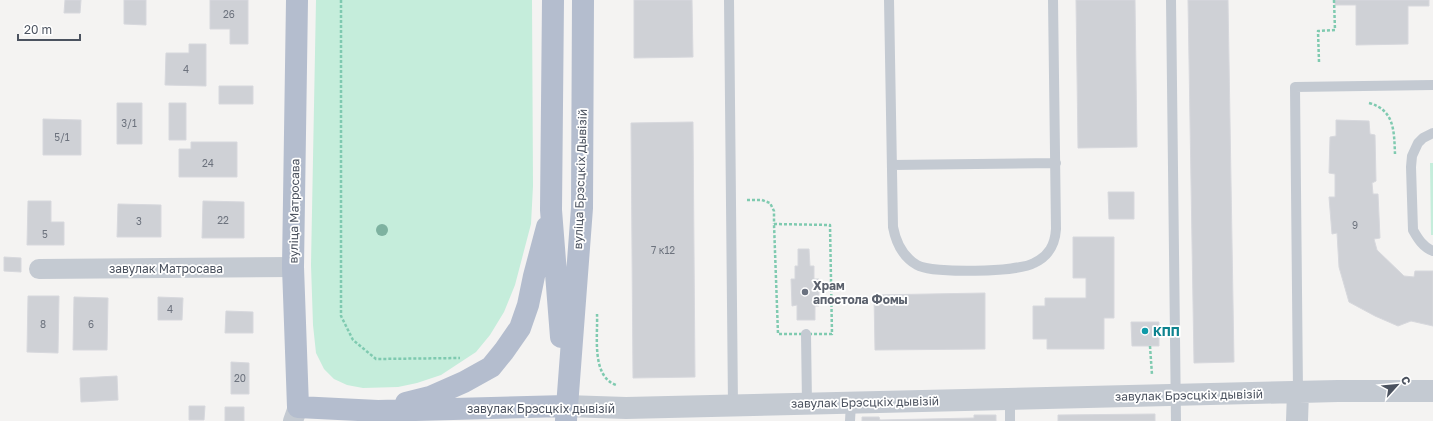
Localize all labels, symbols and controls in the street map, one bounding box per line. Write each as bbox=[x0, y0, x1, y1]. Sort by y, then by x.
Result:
house number: 26 bbox=[223, 8, 235, 20]
scale bar bbox=[18, 16, 80, 42]
text: 20 m bbox=[24, 22, 52, 37]
house number: 4 bbox=[183, 63, 189, 75]
street label: вуліца Брэсцкіх Дывізій bbox=[570, 109, 590, 249]
house number: 3/1 bbox=[121, 117, 137, 129]
house number: 5/1 bbox=[54, 131, 70, 143]
house number: 24 bbox=[202, 157, 214, 169]
street label: вуліца Матросава bbox=[286, 158, 302, 264]
house number: 22 bbox=[217, 214, 229, 226]
house number: 3 bbox=[136, 215, 142, 227]
house number: 9 bbox=[1352, 219, 1358, 231]
house number: 5 bbox=[42, 228, 48, 240]
house number: 7 к12 bbox=[651, 244, 675, 256]
street label: завулак Матросава bbox=[109, 261, 223, 276]
place label: Храм апостола Фомы bbox=[813, 278, 908, 307]
marker: Храм апостола Фомы bbox=[800, 287, 810, 297]
house number: 4 bbox=[167, 303, 173, 315]
house number: 8 bbox=[40, 318, 46, 330]
house number: 6 bbox=[88, 318, 94, 330]
place label: КПП bbox=[1153, 324, 1180, 339]
marker: КПП bbox=[1140, 326, 1150, 336]
north arrow bbox=[1377, 365, 1417, 405]
house number: 20 bbox=[234, 372, 246, 384]
text: С bbox=[1399, 374, 1414, 387]
street label: завулак Брэсцкіх дывізій bbox=[1115, 386, 1263, 404]
street label: завулак Брэсцкіх дывізій bbox=[791, 393, 939, 411]
street label: завулак Брэсцкіх дывізій bbox=[467, 401, 615, 416]

